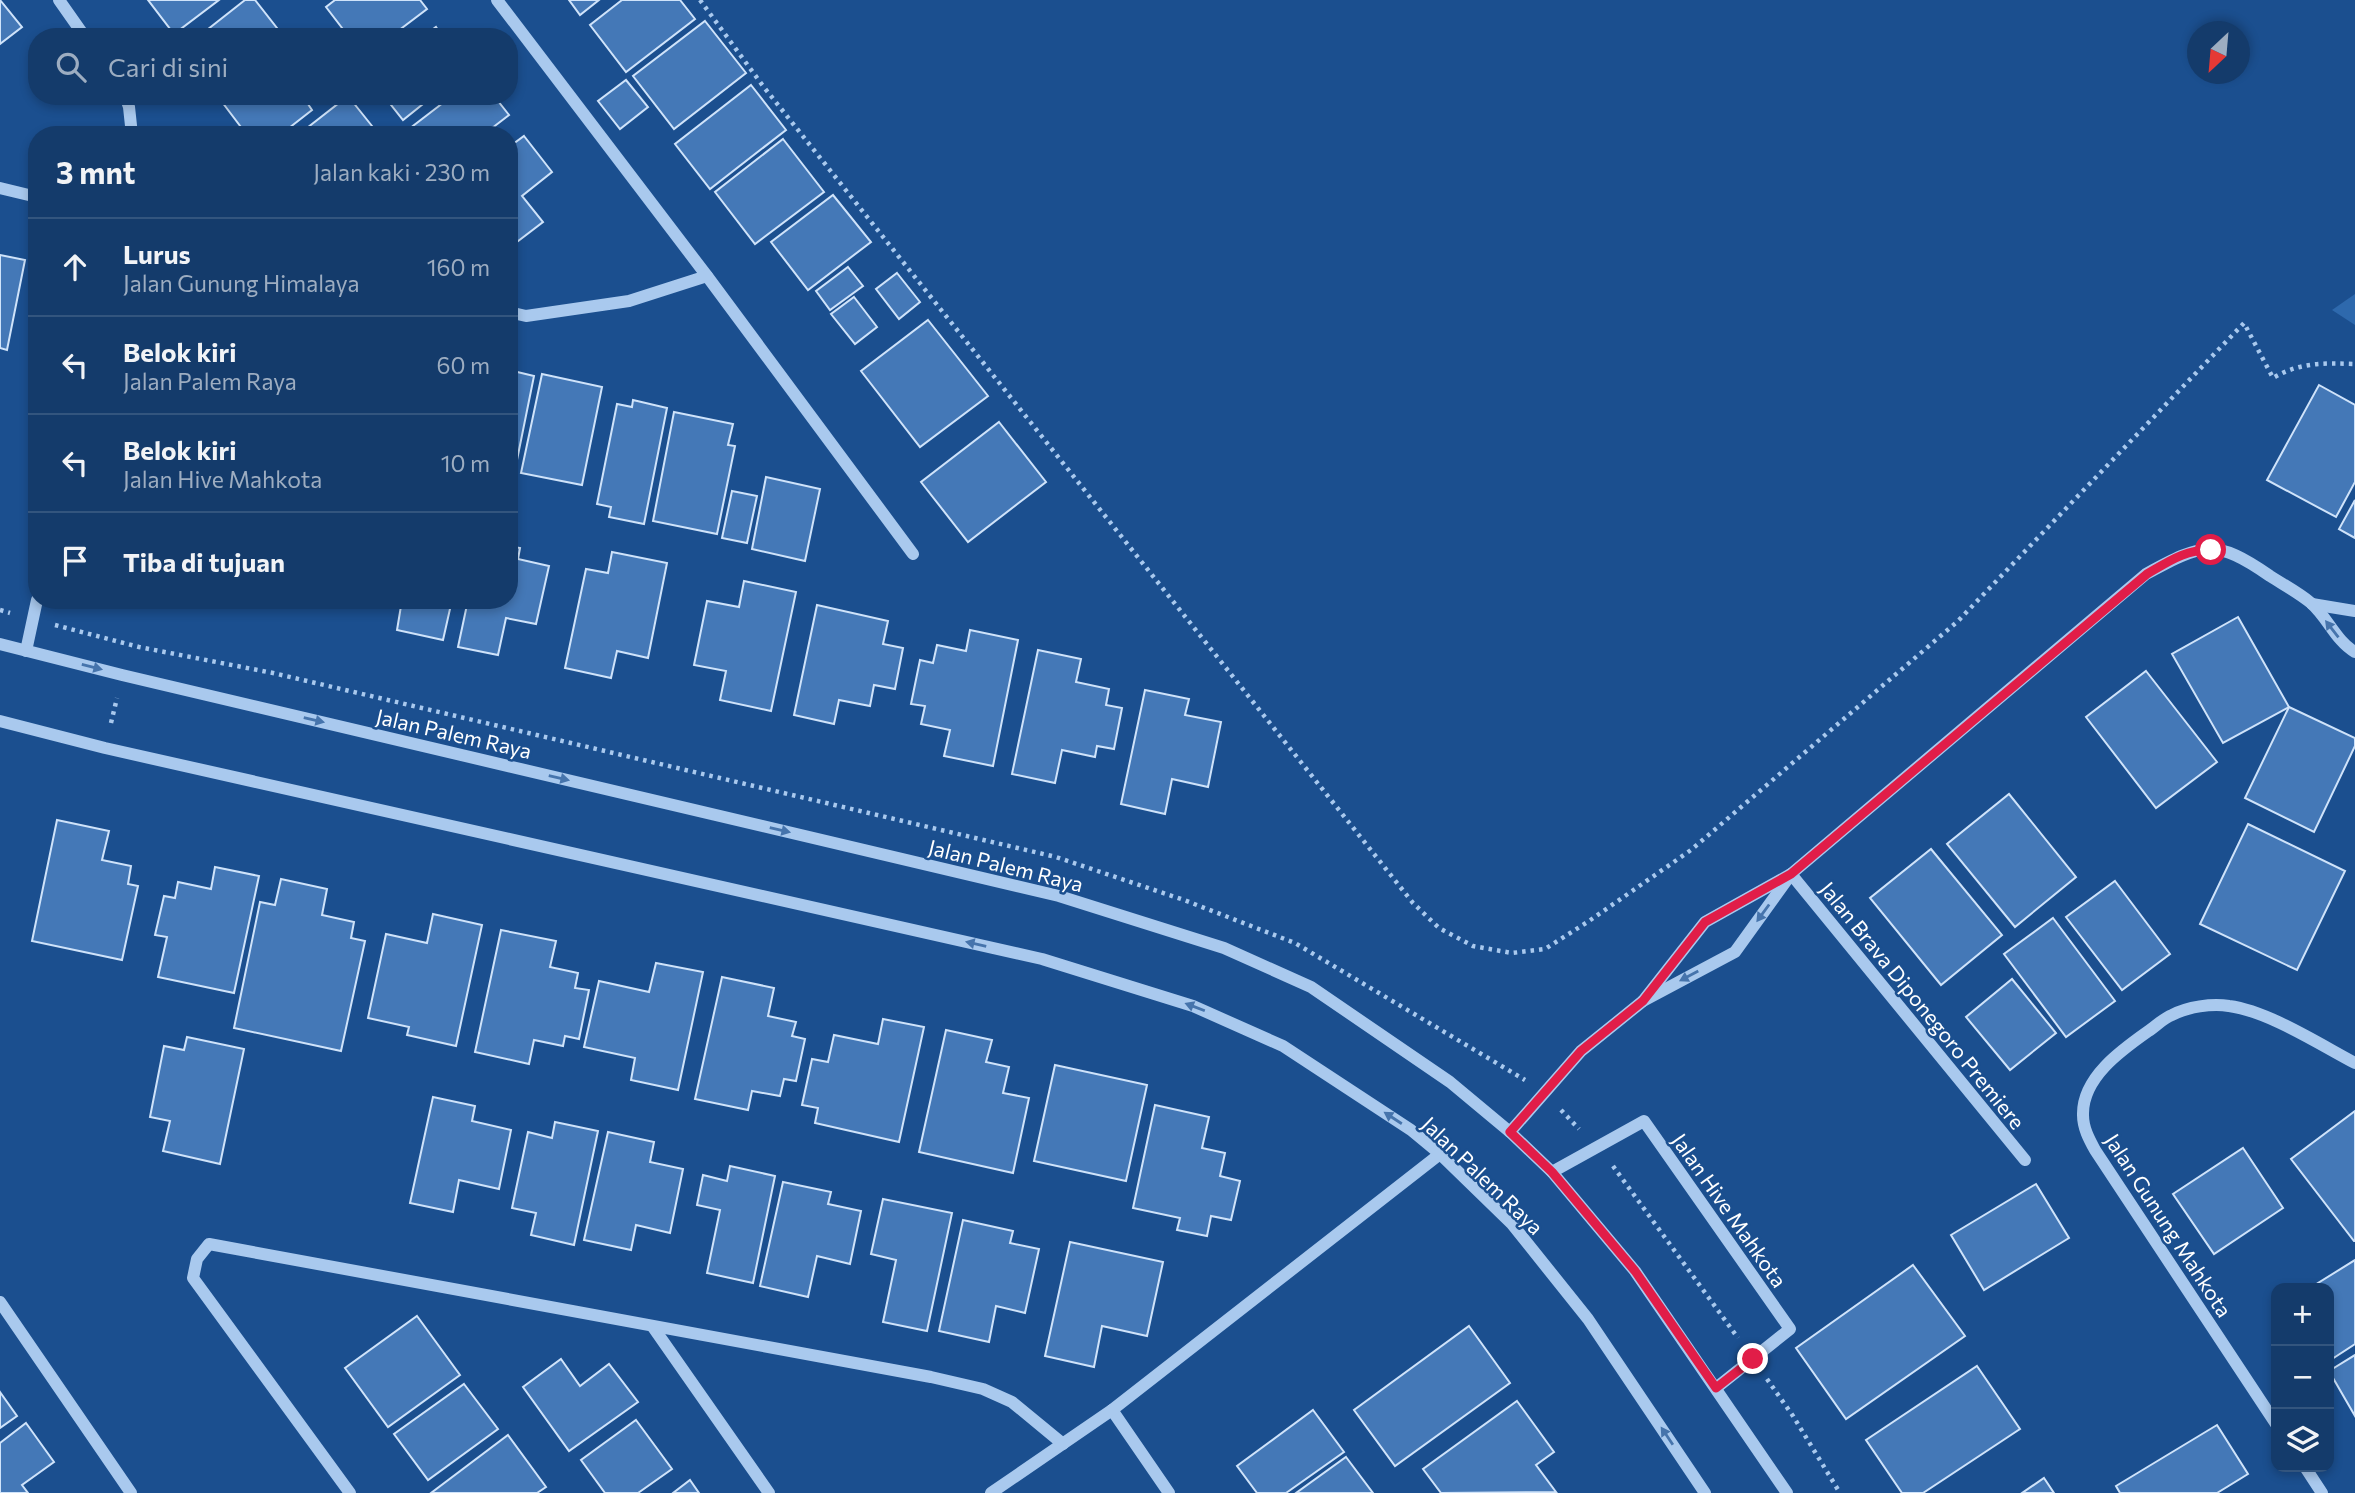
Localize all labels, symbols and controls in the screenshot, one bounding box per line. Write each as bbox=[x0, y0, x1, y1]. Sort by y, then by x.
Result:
north arrow bbox=[2187, 21, 2250, 84]
search box bbox=[28, 28, 518, 105]
icon: search bbox=[52, 48, 90, 86]
text: Cari di sini bbox=[108, 51, 228, 82]
text: 3 mnt bbox=[56, 153, 135, 190]
text: Jalan kaki · 230 m bbox=[313, 158, 490, 186]
text: Lurus bbox=[123, 238, 191, 269]
icon: ahead bbox=[56, 248, 94, 286]
text: 160 m bbox=[427, 253, 490, 281]
text: Jalan Gunung Himalaya bbox=[123, 269, 360, 297]
text: Belok kiri bbox=[123, 336, 237, 367]
icon: left bbox=[56, 346, 94, 384]
text: 60 m bbox=[437, 351, 490, 379]
text: Jalan Palem Raya bbox=[123, 367, 297, 395]
text: Belok kiri bbox=[123, 434, 237, 465]
icon: left bbox=[56, 444, 94, 482]
text: 10 m bbox=[441, 449, 490, 477]
text: Jalan Hive Mahkota bbox=[123, 465, 322, 493]
route start bbox=[2195, 534, 2226, 565]
icon: arrive bbox=[56, 542, 94, 580]
text: Tiba di tujuan bbox=[123, 546, 285, 577]
one-way arrow bbox=[2326, 620, 2340, 638]
one-way arrow bbox=[82, 662, 104, 673]
street label: Jalan Palem Raya bbox=[374, 703, 534, 763]
one-way arrow bbox=[303, 715, 325, 726]
one-way arrow bbox=[548, 773, 570, 784]
one-way arrow bbox=[769, 825, 791, 836]
street label: Jalan Palem Raya bbox=[926, 834, 1086, 896]
street label: Jalan Brava Diponegoro Premiere bbox=[1815, 876, 2031, 1134]
one-way arrow bbox=[1756, 904, 1770, 922]
one-way arrow bbox=[965, 939, 987, 950]
one-way arrow bbox=[1679, 971, 1699, 982]
one-way arrow bbox=[1184, 1001, 1205, 1012]
street label: Jalan Palem Raya bbox=[1417, 1111, 1549, 1239]
one-way arrow bbox=[1383, 1112, 1402, 1125]
street label: Jalan Hive Mahkota bbox=[1668, 1128, 1792, 1292]
street label: Jalan Gunung Mahkota bbox=[2100, 1129, 2238, 1321]
map controls bbox=[2271, 1283, 2334, 1472]
button: + bbox=[2271, 1283, 2334, 1346]
route end bbox=[1737, 1343, 1768, 1374]
button: − bbox=[2271, 1346, 2334, 1409]
button: layers bbox=[2271, 1409, 2334, 1472]
one-way arrow bbox=[1661, 1427, 1674, 1446]

